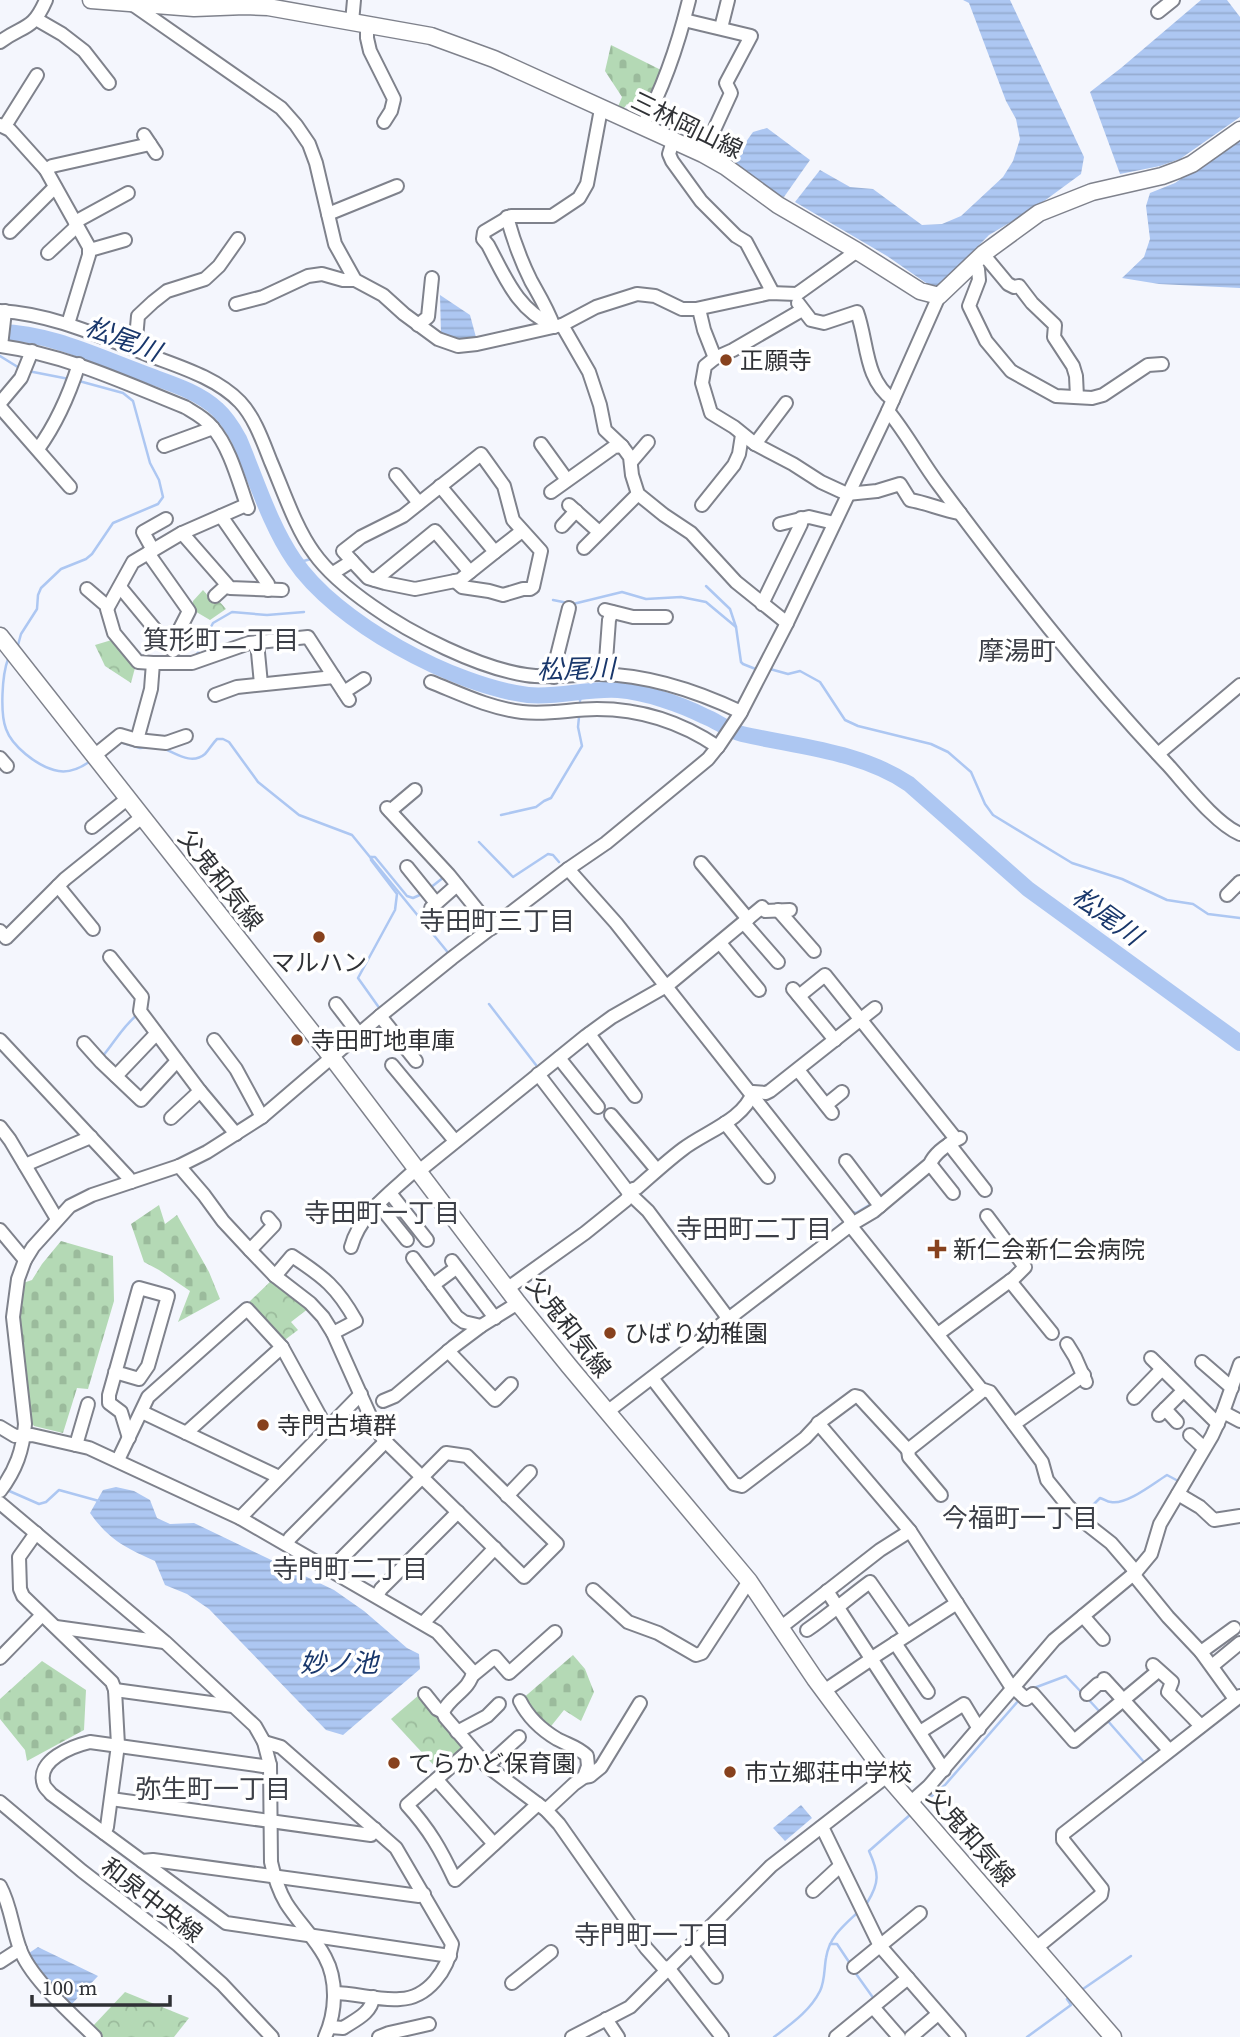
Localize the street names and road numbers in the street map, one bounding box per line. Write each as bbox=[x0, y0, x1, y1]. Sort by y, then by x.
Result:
street label: 三林岡山線 bbox=[626, 84, 748, 166]
street label: 父鬼和気線 bbox=[171, 823, 271, 937]
street label: 父鬼和気線 bbox=[519, 1270, 619, 1384]
street label: 父鬼和気線 bbox=[919, 1781, 1023, 1893]
street label: 和泉中央線 bbox=[95, 1850, 209, 1950]

